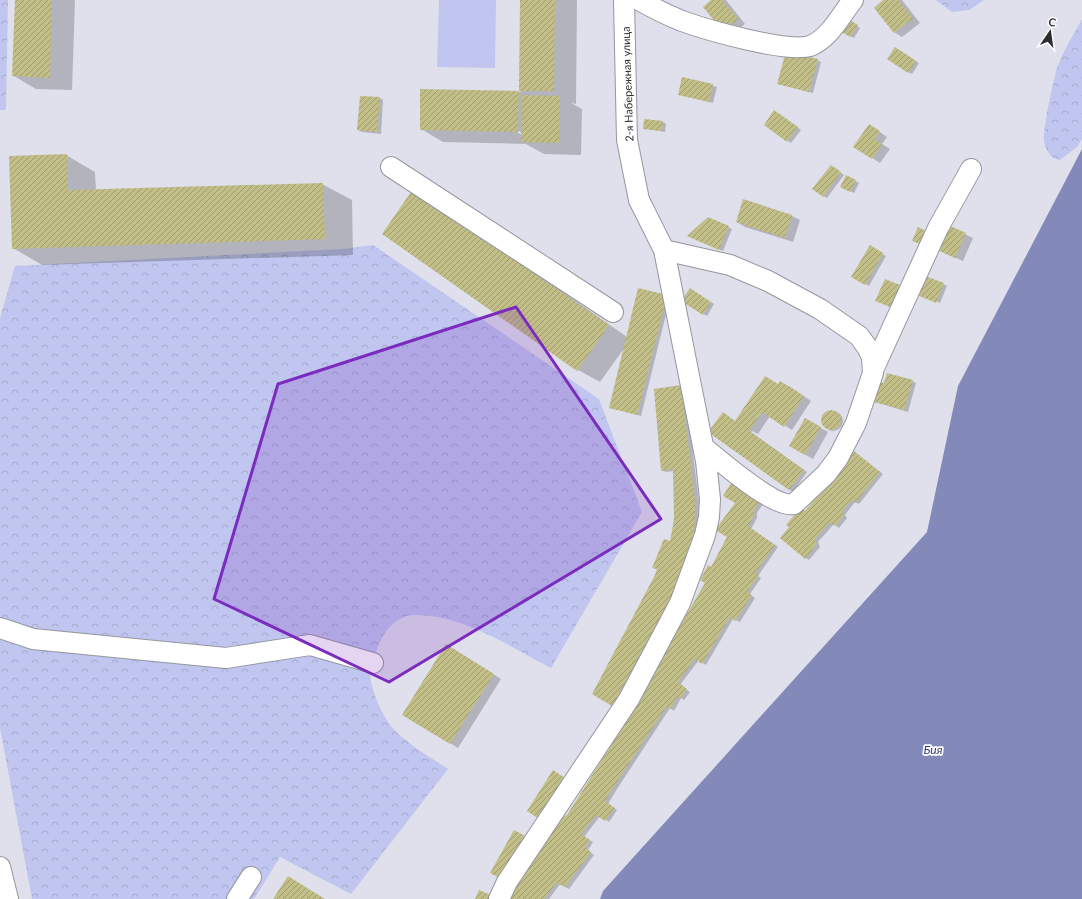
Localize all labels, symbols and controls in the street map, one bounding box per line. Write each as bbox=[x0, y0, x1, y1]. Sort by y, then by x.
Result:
north arrow bbox=[1030, 12, 1070, 52]
text: С bbox=[1047, 15, 1058, 29]
street label: 2-я Набережная улица bbox=[618, 26, 636, 142]
water label: Бия bbox=[923, 742, 943, 757]

